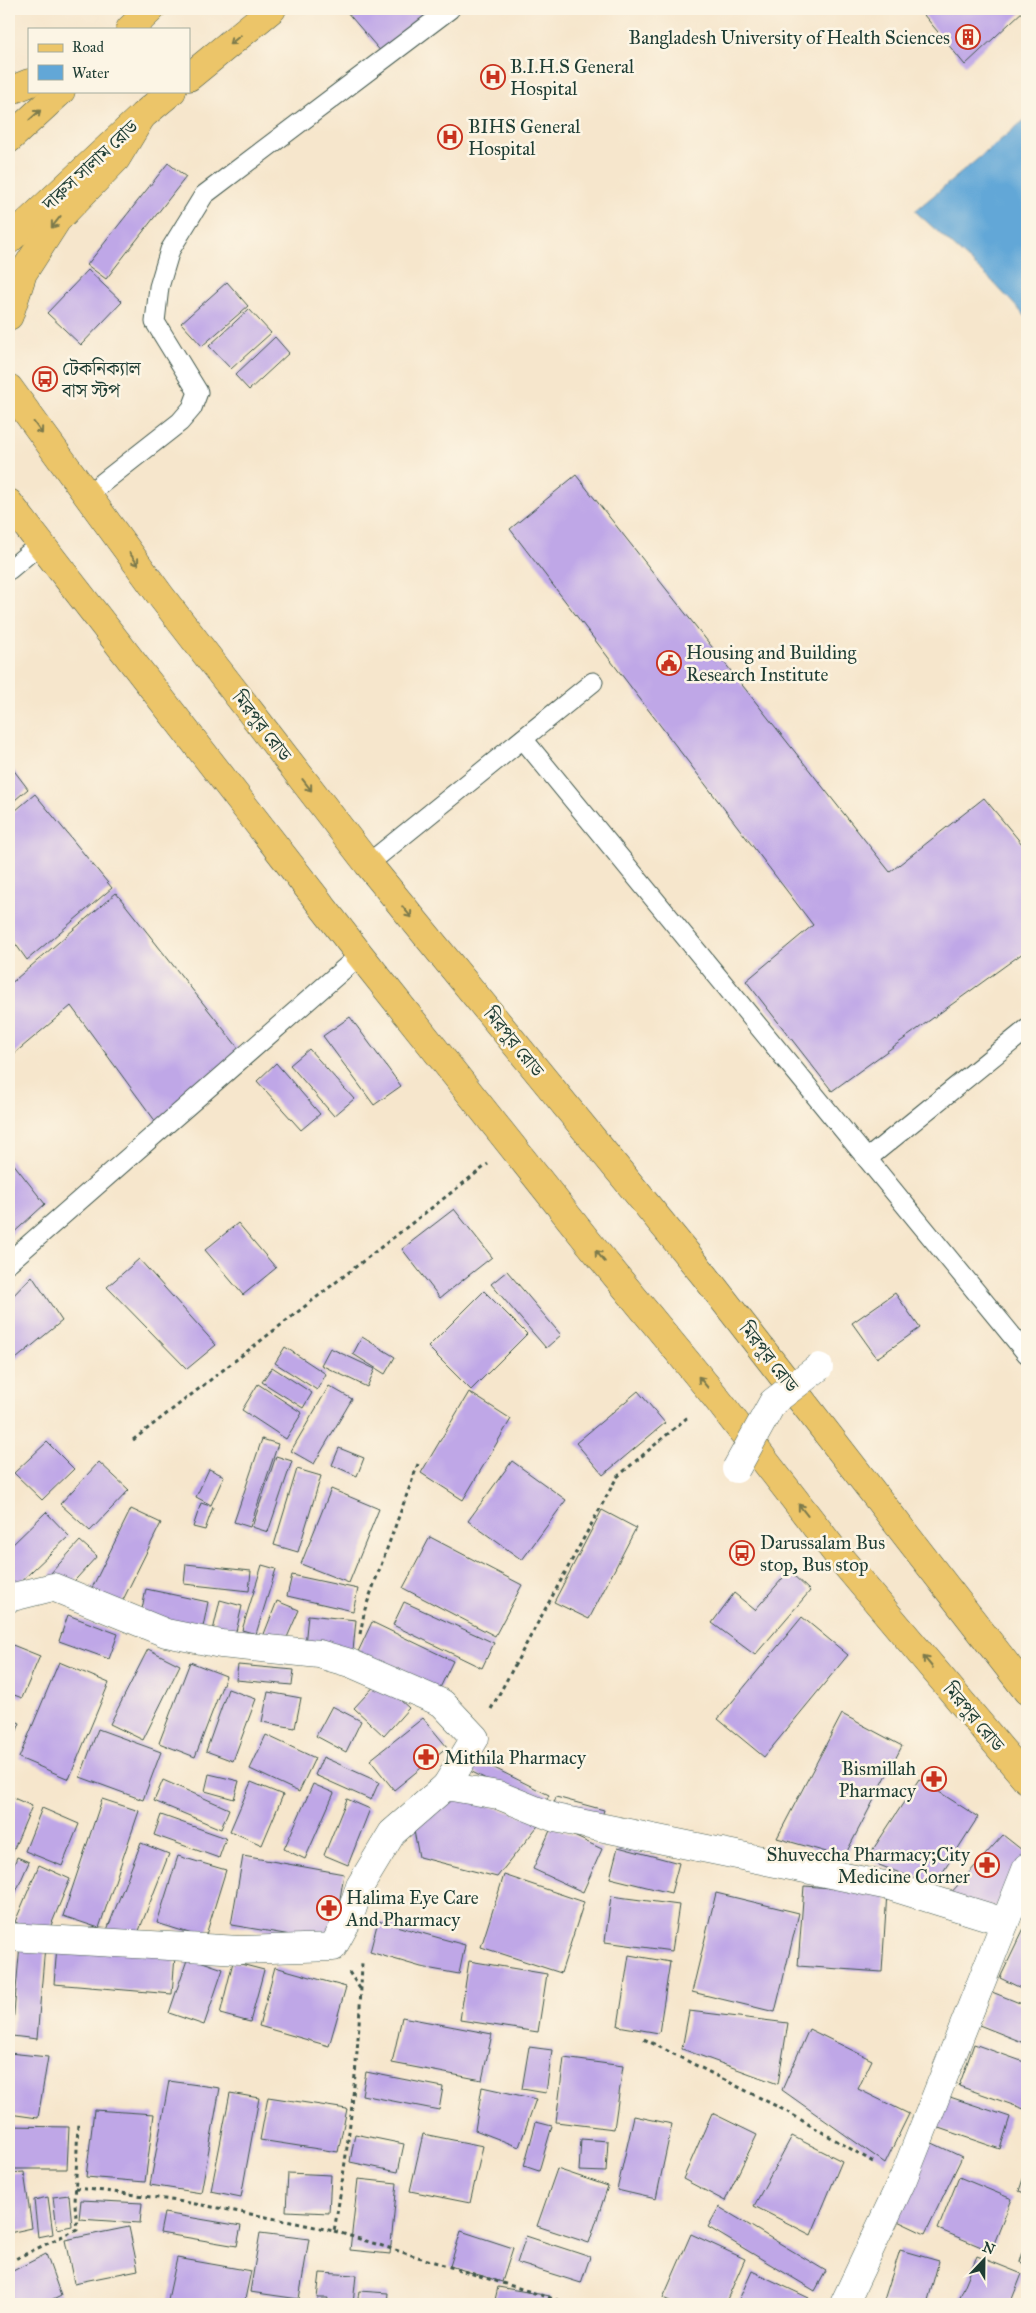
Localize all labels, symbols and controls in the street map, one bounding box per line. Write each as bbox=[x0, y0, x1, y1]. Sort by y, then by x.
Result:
building icon: Bangladesh University of Health Sciences bbox=[955, 24, 981, 50]
place label: Bangladesh University of Health Sciences bbox=[629, 26, 950, 50]
legend bbox=[28, 28, 190, 92]
one-way arrow bbox=[228, 34, 241, 45]
text: Road bbox=[72, 38, 104, 56]
place label: B.I.H.S General Hospital bbox=[510, 55, 635, 100]
text: Water bbox=[72, 64, 109, 82]
hospital icon: B.I.H.S General Hospital bbox=[480, 64, 506, 90]
one-way arrow bbox=[28, 109, 41, 121]
street label: দারুস সালাম রোড bbox=[37, 114, 143, 216]
place label: BIHS General Hospital bbox=[468, 115, 581, 160]
hospital icon: BIHS General Hospital bbox=[437, 124, 463, 150]
one-way arrow bbox=[51, 215, 62, 228]
place label: টেকনিক্যাল বাস স্টপ bbox=[61, 357, 142, 402]
bus stop icon: টেকনিক্যাল বাস স্টপ bbox=[32, 366, 58, 392]
one-way arrow bbox=[32, 421, 43, 434]
one-way arrow bbox=[128, 552, 139, 565]
place label: Housing and Building Research Institute bbox=[686, 641, 856, 686]
public building icon: Housing and Building Research Institute bbox=[656, 650, 682, 676]
street label: মিরপুর রোড bbox=[227, 686, 297, 767]
one-way arrow bbox=[302, 778, 312, 792]
one-way arrow bbox=[402, 906, 413, 919]
street label: মিরপুর রোড bbox=[478, 1002, 550, 1082]
one-way arrow bbox=[594, 1250, 605, 1263]
street label: মিরপুর রোড bbox=[734, 1317, 804, 1398]
one-way arrow bbox=[698, 1375, 709, 1388]
one-way arrow bbox=[797, 1504, 808, 1517]
place label: Darussalam Bus stop, Bus stop bbox=[760, 1531, 885, 1576]
bus stop icon: Darussalam Bus stop, Bus stop bbox=[729, 1540, 755, 1566]
one-way arrow bbox=[923, 1656, 934, 1669]
street label: মিরপুর রোড bbox=[938, 1677, 1010, 1757]
pharmacy icon: Mithila Pharmacy bbox=[413, 1744, 439, 1770]
place label: Mithila Pharmacy bbox=[444, 1746, 587, 1769]
place label: Bismillah Pharmacy bbox=[839, 1757, 917, 1802]
pharmacy icon: Bismillah Pharmacy bbox=[921, 1766, 947, 1792]
place label: Shuveccha Pharmacy;City Medicine Corner bbox=[766, 1843, 971, 1888]
pharmacy icon: Shuveccha Pharmacy;City Medicine Corner bbox=[974, 1852, 1000, 1878]
place label: Halima Eye Care And Pharmacy bbox=[345, 1886, 479, 1931]
pharmacy icon: Halima Eye Care And Pharmacy bbox=[316, 1895, 342, 1921]
north arrow bbox=[958, 2236, 1008, 2286]
text: N bbox=[980, 2238, 997, 2259]

